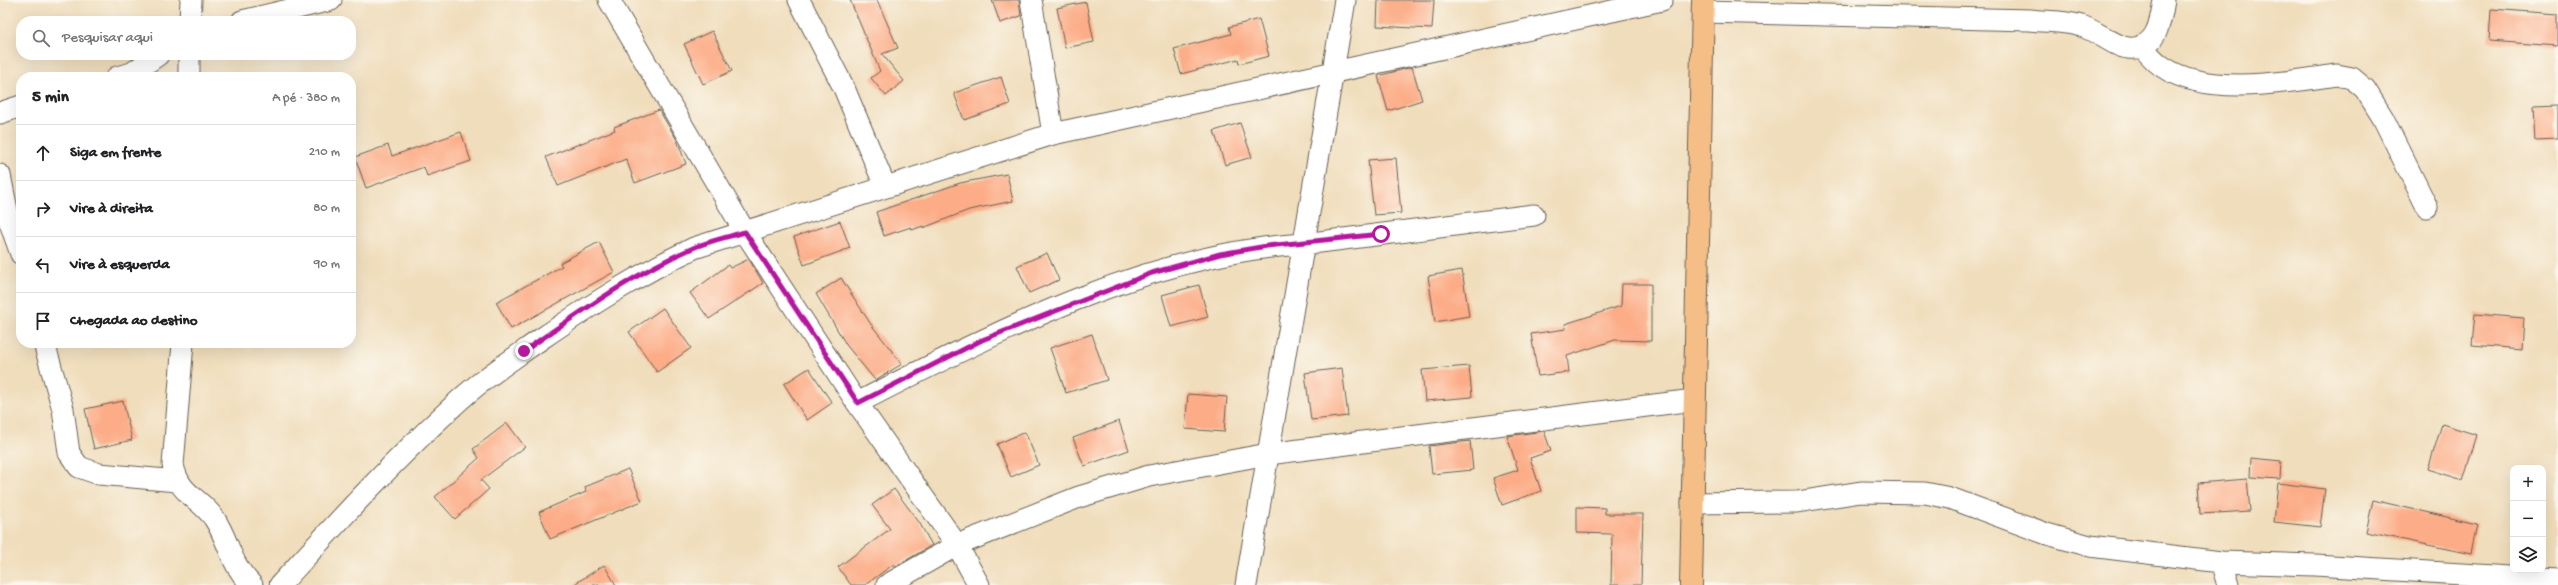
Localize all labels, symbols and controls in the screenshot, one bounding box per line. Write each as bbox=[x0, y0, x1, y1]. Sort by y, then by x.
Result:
search box bbox=[16, 16, 356, 60]
icon: search bbox=[30, 27, 52, 49]
text: Pesquisar aqui bbox=[62, 29, 153, 47]
text: 5 min bbox=[32, 88, 69, 108]
text: A pé · 380 m bbox=[272, 91, 340, 106]
icon: ahead bbox=[32, 142, 54, 164]
text: Siga em frente bbox=[70, 144, 161, 162]
text: 210 m bbox=[309, 145, 340, 160]
icon: right bbox=[32, 198, 54, 220]
text: Vire à direita bbox=[70, 200, 153, 218]
text: 80 m bbox=[313, 201, 340, 216]
route start bbox=[1372, 225, 1390, 243]
icon: left bbox=[32, 254, 54, 276]
text: Vire à esquerda bbox=[70, 256, 170, 274]
text: 90 m bbox=[314, 257, 340, 272]
icon: arrive bbox=[32, 310, 54, 332]
text: Chegada ao destino bbox=[70, 312, 197, 330]
route end bbox=[515, 342, 533, 360]
map controls bbox=[2510, 465, 2546, 573]
button: + bbox=[2510, 465, 2546, 501]
button: − bbox=[2510, 501, 2546, 537]
button: layers bbox=[2510, 537, 2546, 573]

